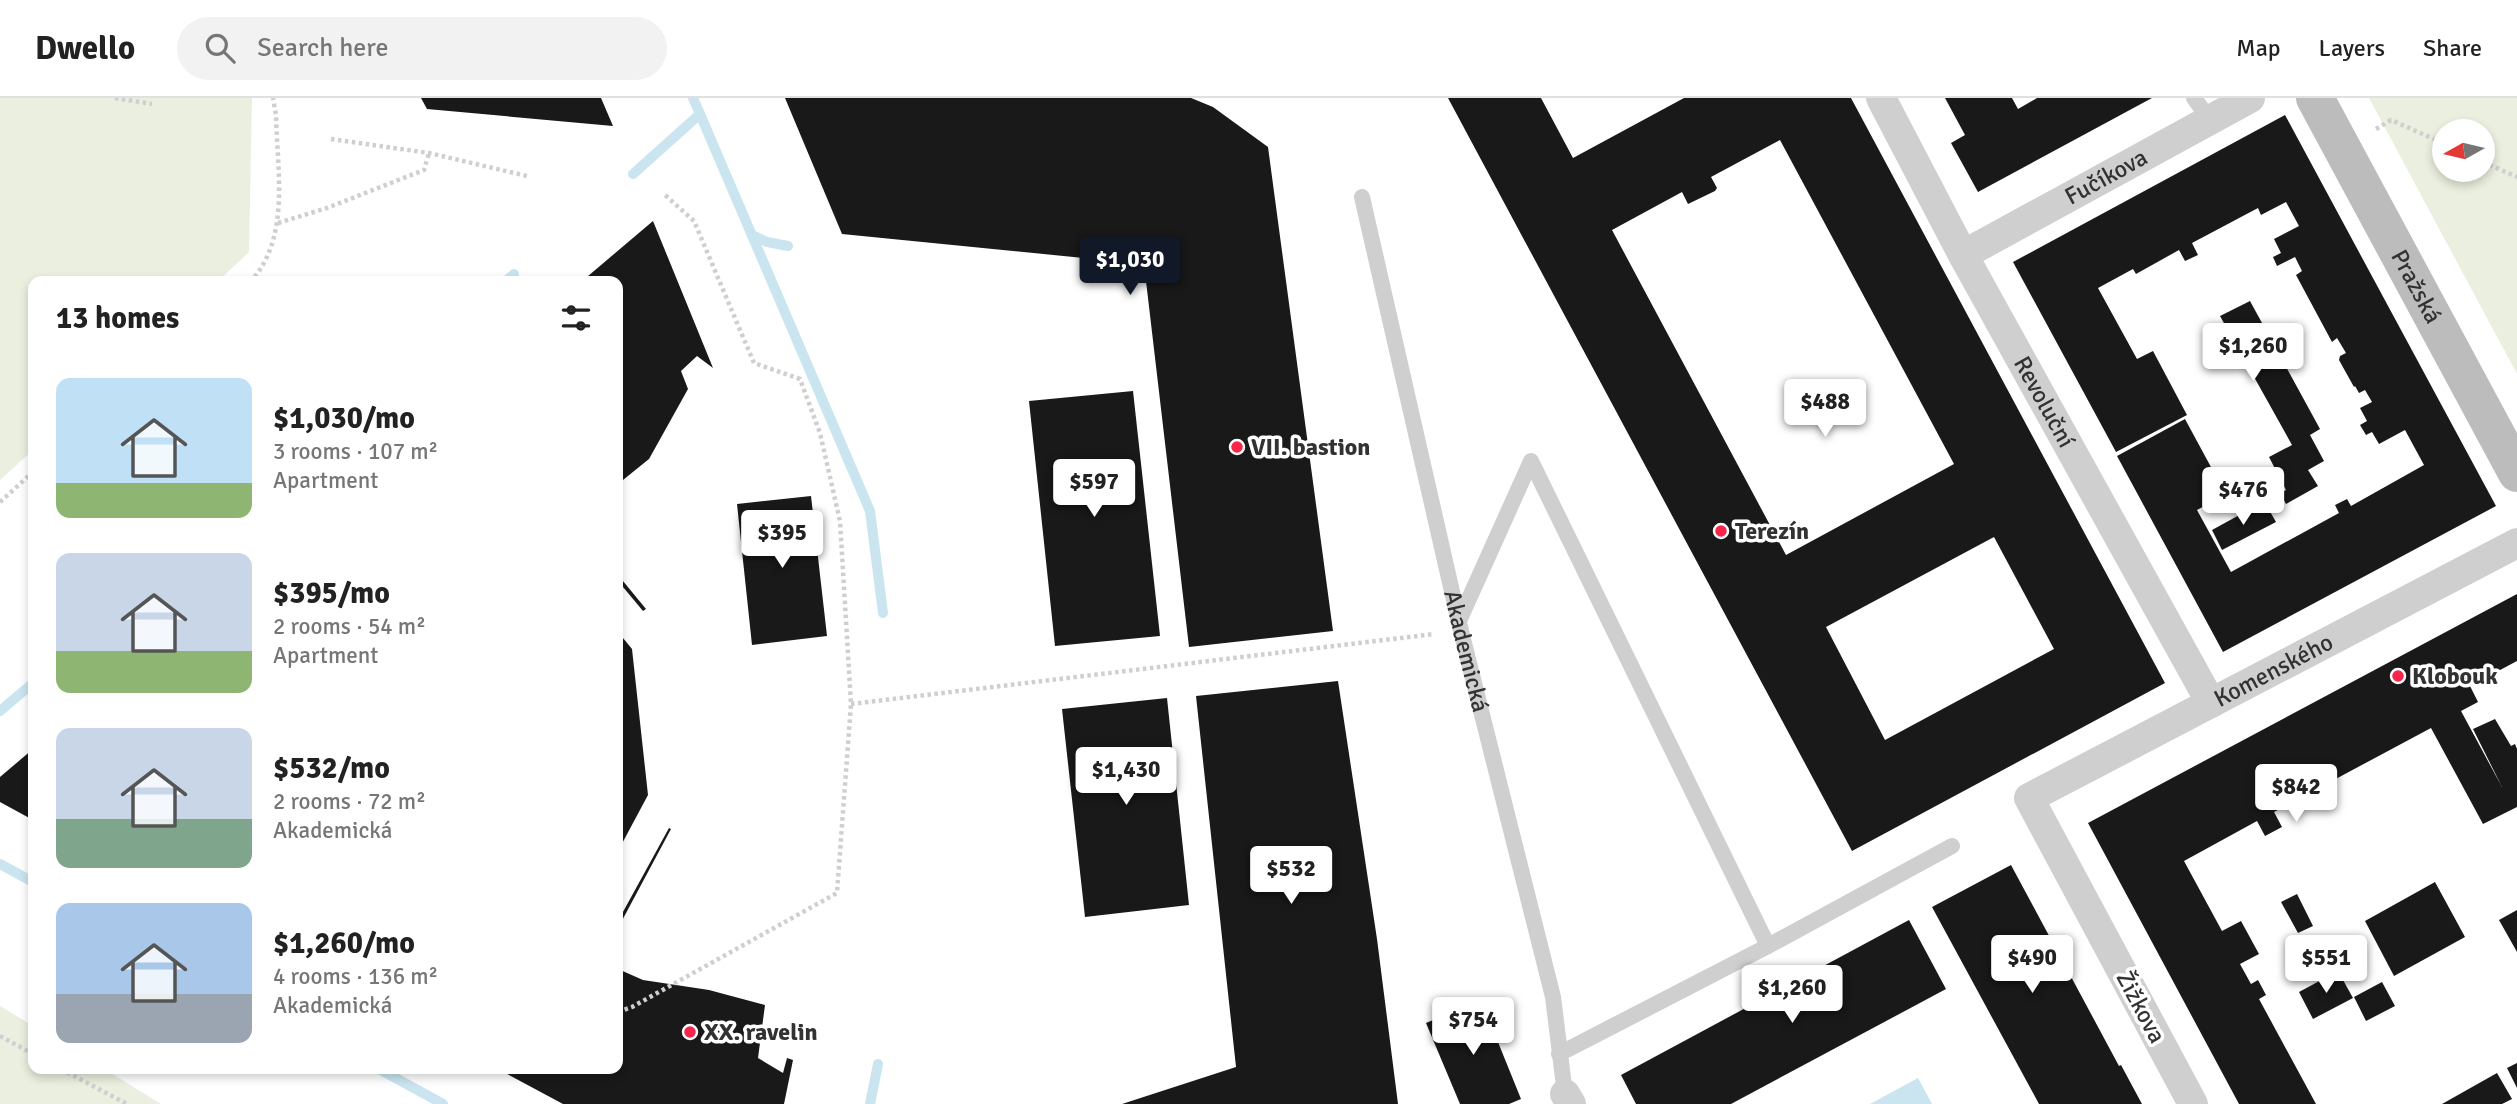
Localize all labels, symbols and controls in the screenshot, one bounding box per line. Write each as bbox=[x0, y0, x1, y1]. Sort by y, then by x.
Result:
search box bbox=[177, 17, 667, 80]
text: Dwello bbox=[35, 28, 135, 69]
icon: search bbox=[201, 29, 239, 67]
text: Search here bbox=[257, 32, 388, 64]
text: Map bbox=[2236, 33, 2281, 63]
text: Layers bbox=[2319, 33, 2385, 63]
text: Share bbox=[2423, 33, 2482, 63]
north arrow bbox=[2432, 119, 2496, 182]
map controls bbox=[2432, 119, 2495, 182]
street label: Fučíkova bbox=[2059, 142, 2153, 212]
pin: $1,030 bbox=[1073, 238, 1187, 297]
street label: Pražská bbox=[2384, 244, 2449, 329]
text: $1,030 bbox=[1096, 245, 1164, 274]
icon: filters bbox=[557, 299, 595, 337]
text: 13 homes bbox=[56, 300, 179, 337]
pin: $1,260 bbox=[2196, 324, 2310, 383]
text: $1,260 bbox=[2219, 331, 2287, 360]
street label: Revoluční bbox=[2007, 351, 2082, 453]
pin: $488 bbox=[1784, 380, 1866, 439]
text: $488 bbox=[1800, 387, 1850, 416]
text: $1,030/mo bbox=[273, 400, 415, 437]
icon: home bbox=[112, 406, 196, 490]
place label: VII. bastion bbox=[1251, 432, 1370, 462]
text: 3 rooms · 107 m² bbox=[273, 437, 438, 466]
marker: VII. bastion bbox=[1229, 439, 1245, 455]
pin: $597 bbox=[1053, 460, 1135, 519]
text: Apartment bbox=[273, 466, 378, 495]
text: $597 bbox=[1069, 467, 1119, 496]
pin: $476 bbox=[2202, 468, 2284, 527]
text: $476 bbox=[2218, 475, 2268, 504]
pin: $395 bbox=[741, 510, 823, 570]
place label: Terezín bbox=[1735, 516, 1809, 546]
text: $395 bbox=[757, 518, 807, 547]
marker: Terezín bbox=[1713, 523, 1729, 539]
text: $395/mo bbox=[273, 575, 390, 612]
icon: home bbox=[112, 581, 196, 665]
street label: Akademická bbox=[1437, 587, 1496, 715]
text: 2 rooms · 54 m² bbox=[273, 612, 426, 641]
street label: Komenského bbox=[2209, 627, 2338, 714]
text: Apartment bbox=[273, 641, 378, 670]
place label: Klobouk bbox=[2412, 661, 2498, 691]
marker: Klobouk bbox=[2390, 668, 2406, 684]
pin: $1,430 bbox=[1069, 748, 1183, 807]
text: $532/mo bbox=[273, 750, 390, 787]
text: $1,430 bbox=[1092, 755, 1160, 784]
icon: home bbox=[112, 756, 196, 840]
pin: $842 bbox=[2255, 764, 2337, 824]
text: $842 bbox=[2271, 772, 2321, 801]
text: 2 rooms · 72 m² bbox=[273, 787, 426, 816]
text: Akademická bbox=[273, 816, 392, 845]
pin: $532 bbox=[1250, 846, 1332, 906]
text: $532 bbox=[1266, 854, 1316, 883]
text: $1,260/mo bbox=[273, 925, 415, 962]
icon: home bbox=[112, 931, 196, 1015]
pin: $490 bbox=[1991, 936, 2073, 995]
pin: $551 bbox=[2285, 936, 2367, 995]
text: $490 bbox=[2007, 943, 2057, 972]
text: $551 bbox=[2301, 943, 2351, 972]
text: 4 rooms · 136 m² bbox=[273, 962, 438, 991]
pin: $1,260 bbox=[1735, 965, 1849, 1025]
street label: Žižkova bbox=[2110, 966, 2172, 1048]
text: $1,260 bbox=[1758, 973, 1826, 1002]
text: Akademická bbox=[273, 991, 392, 1020]
pin: $754 bbox=[1432, 998, 1514, 1057]
text: $754 bbox=[1448, 1005, 1498, 1034]
place label: XX. ravelin bbox=[704, 1017, 818, 1047]
marker: XX. ravelin bbox=[682, 1024, 698, 1040]

